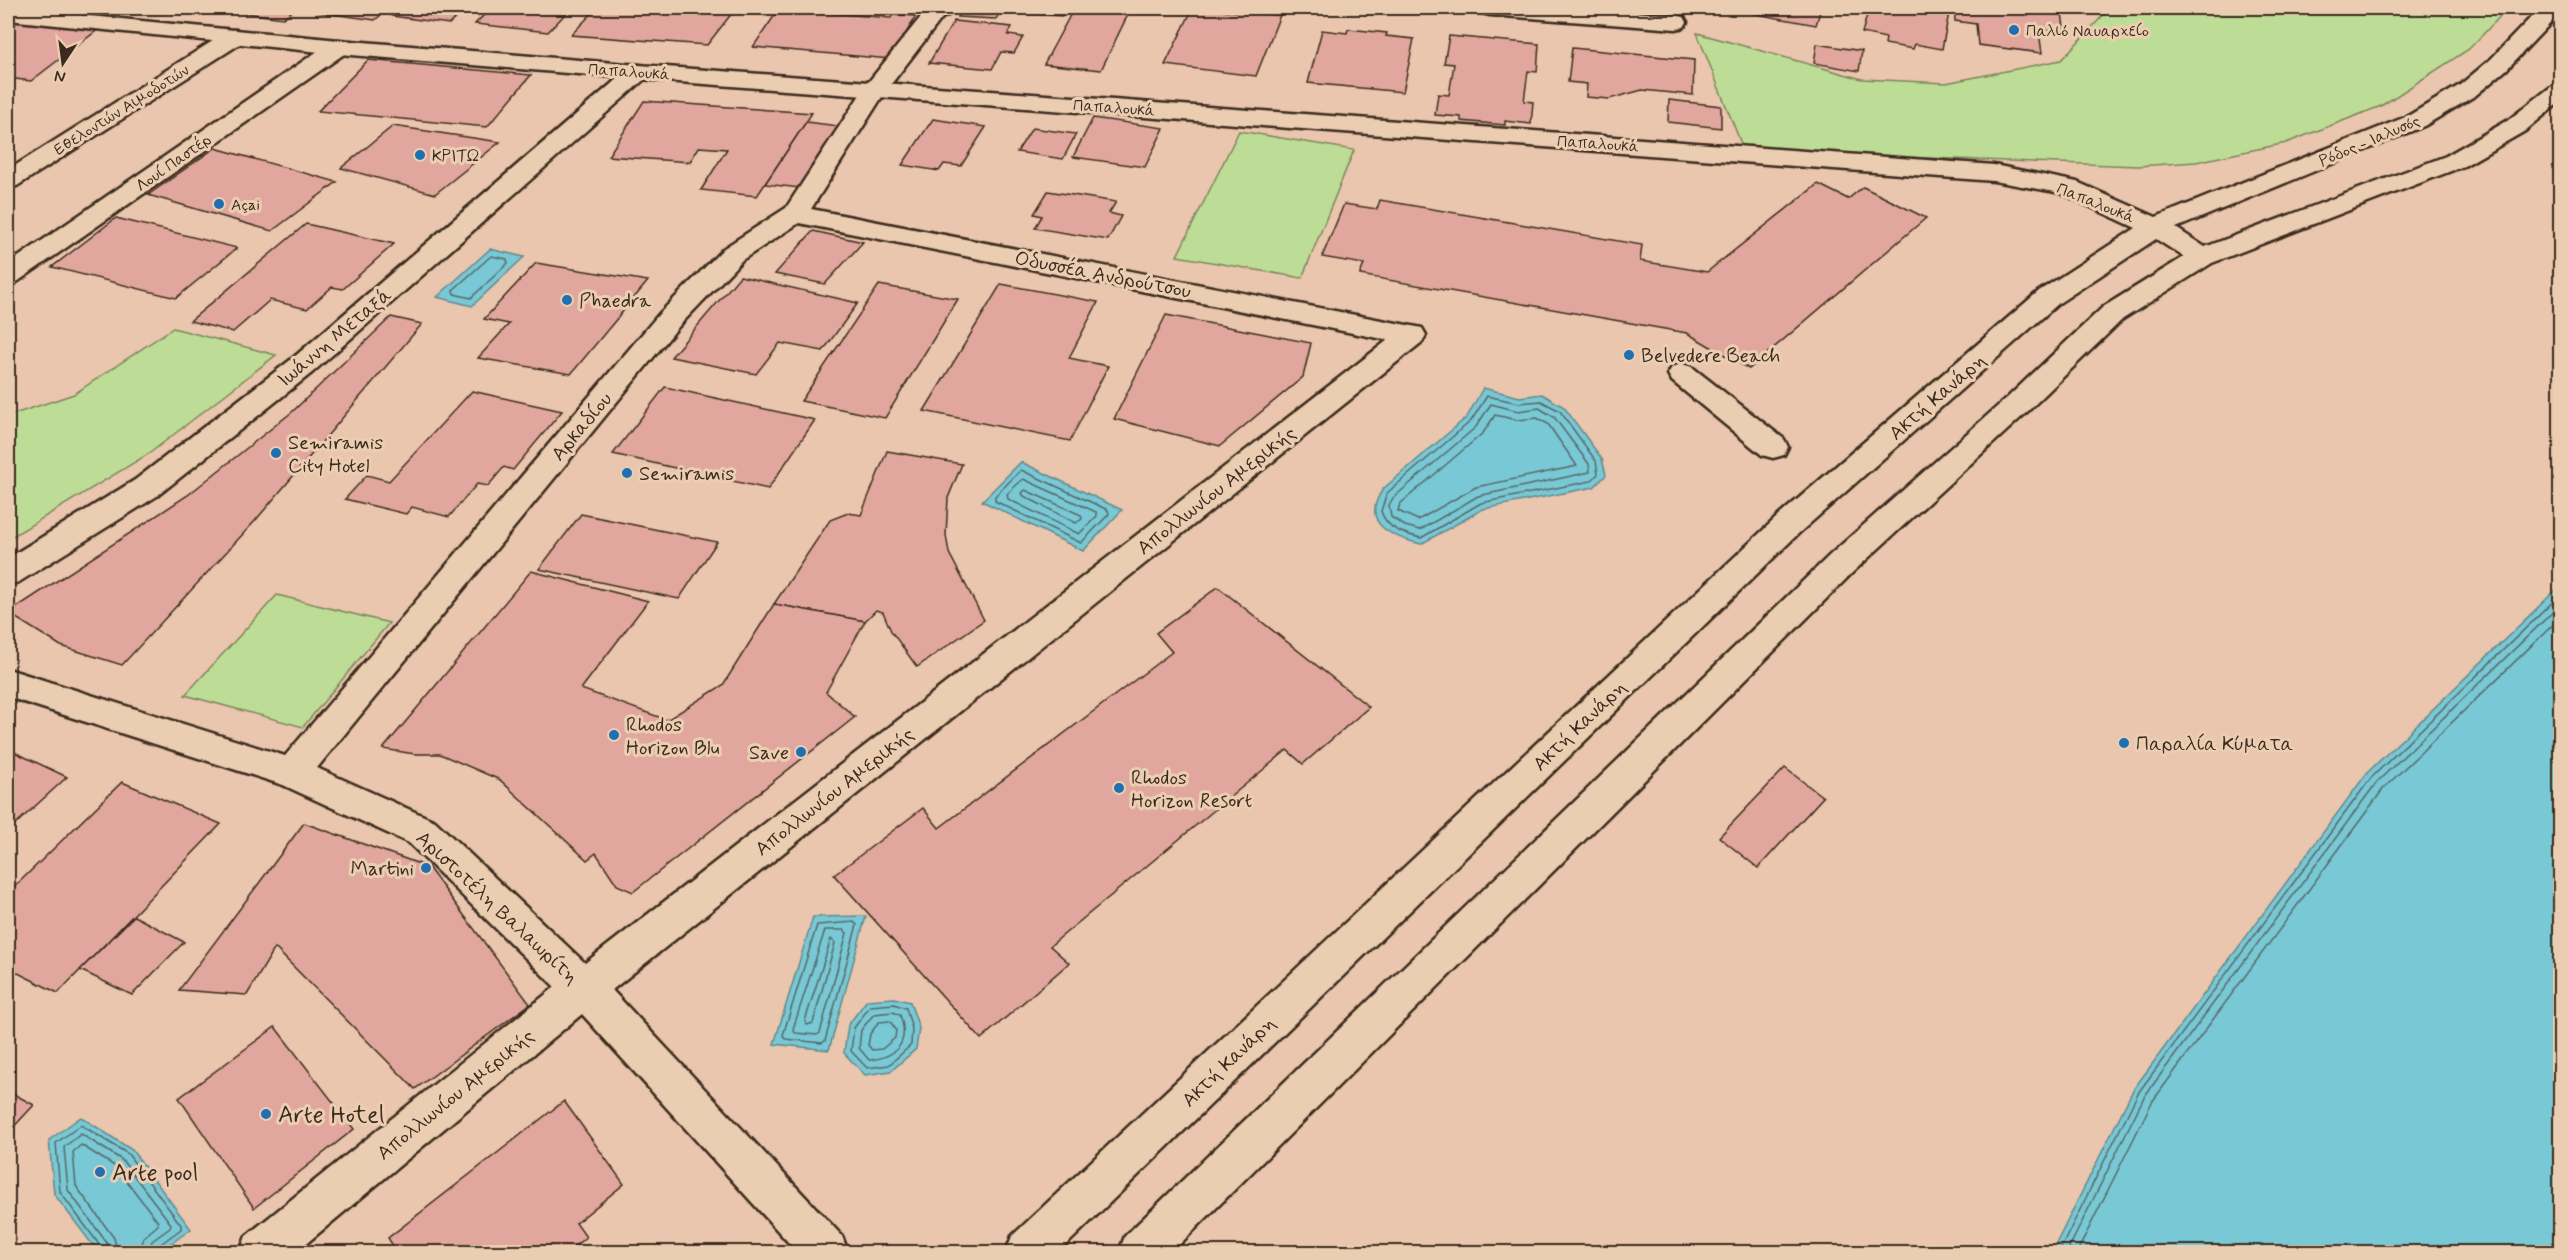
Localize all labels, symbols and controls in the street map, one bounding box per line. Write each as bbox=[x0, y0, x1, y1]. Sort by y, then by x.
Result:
place label: Παλιό Ναυαρχείο bbox=[2026, 21, 2149, 42]
marker: Παλιό Ναυαρχείο bbox=[2007, 23, 2021, 37]
north arrow bbox=[33, 33, 93, 93]
street label: Παπαλουκά bbox=[587, 59, 671, 86]
street label: Εθελοντών Αιμοδοτών bbox=[50, 60, 194, 161]
text: N bbox=[52, 65, 68, 88]
street label: Παπαλουκά bbox=[1072, 95, 1156, 122]
street label: Ρόδος - Ιαλυσός bbox=[2316, 111, 2423, 172]
street label: Λουί Παστέρ bbox=[131, 129, 216, 197]
street label: Παπαλουκά bbox=[1556, 131, 1640, 158]
place label: ΚΡΙΤΩ bbox=[432, 146, 479, 167]
marker: ΚΡΙΤΩ bbox=[413, 148, 427, 162]
street label: Παπαλουκά bbox=[2054, 178, 2137, 228]
place label: Açai bbox=[231, 195, 260, 216]
marker: Açai bbox=[212, 197, 226, 211]
street label: Οδυσσέα Ανδρούτσου bbox=[1012, 245, 1193, 306]
street label: Ιωάννη Μεταξά bbox=[272, 282, 398, 394]
place label: Phaedra bbox=[579, 288, 652, 315]
marker: Phaedra bbox=[560, 293, 574, 307]
place label: Belvedere Beach bbox=[1641, 343, 1780, 370]
street label: Ακτή Κανάρη bbox=[1884, 347, 1992, 447]
marker: Belvedere Beach bbox=[1622, 348, 1636, 362]
street label: Αρκαδίου bbox=[545, 387, 619, 467]
street label: Απολλωνίου Αμερικής bbox=[1132, 420, 1302, 562]
place label: Semiramis City Hotel bbox=[288, 430, 383, 480]
marker: Semiramis City Hotel bbox=[269, 446, 283, 460]
place label: Semiramis bbox=[639, 461, 734, 488]
marker: Semiramis bbox=[620, 466, 634, 480]
street label: Ακτή Κανάρη bbox=[1527, 674, 1633, 778]
place label: Rhodos Horizon Blu bbox=[626, 712, 720, 762]
street label: Απολλωνίου Αμερικής bbox=[750, 721, 920, 863]
marker: Rhodos Horizon Blu bbox=[607, 728, 621, 742]
place label: Παραλία Κύματα bbox=[2136, 731, 2294, 758]
marker: Παραλία Κύματα bbox=[2117, 736, 2131, 750]
place label: Save bbox=[749, 740, 789, 767]
marker: Save bbox=[794, 745, 808, 759]
place label: Rhodos Horizon Resort bbox=[1131, 765, 1252, 815]
marker: Rhodos Horizon Resort bbox=[1112, 781, 1126, 795]
street label: Αριστοτέλη Βαλαωρίτη bbox=[410, 825, 584, 991]
place label: Martini bbox=[350, 856, 414, 883]
marker: Martini bbox=[419, 861, 433, 875]
street label: Ακτή Κανάρη bbox=[1176, 1010, 1282, 1114]
street label: Απολλωνίου Αμερικής bbox=[372, 1023, 540, 1167]
place label: Arte Hotel bbox=[278, 1100, 385, 1131]
marker: Arte Hotel bbox=[259, 1107, 273, 1121]
place label: Arte pool bbox=[112, 1158, 198, 1189]
marker: Arte pool bbox=[93, 1165, 107, 1179]

